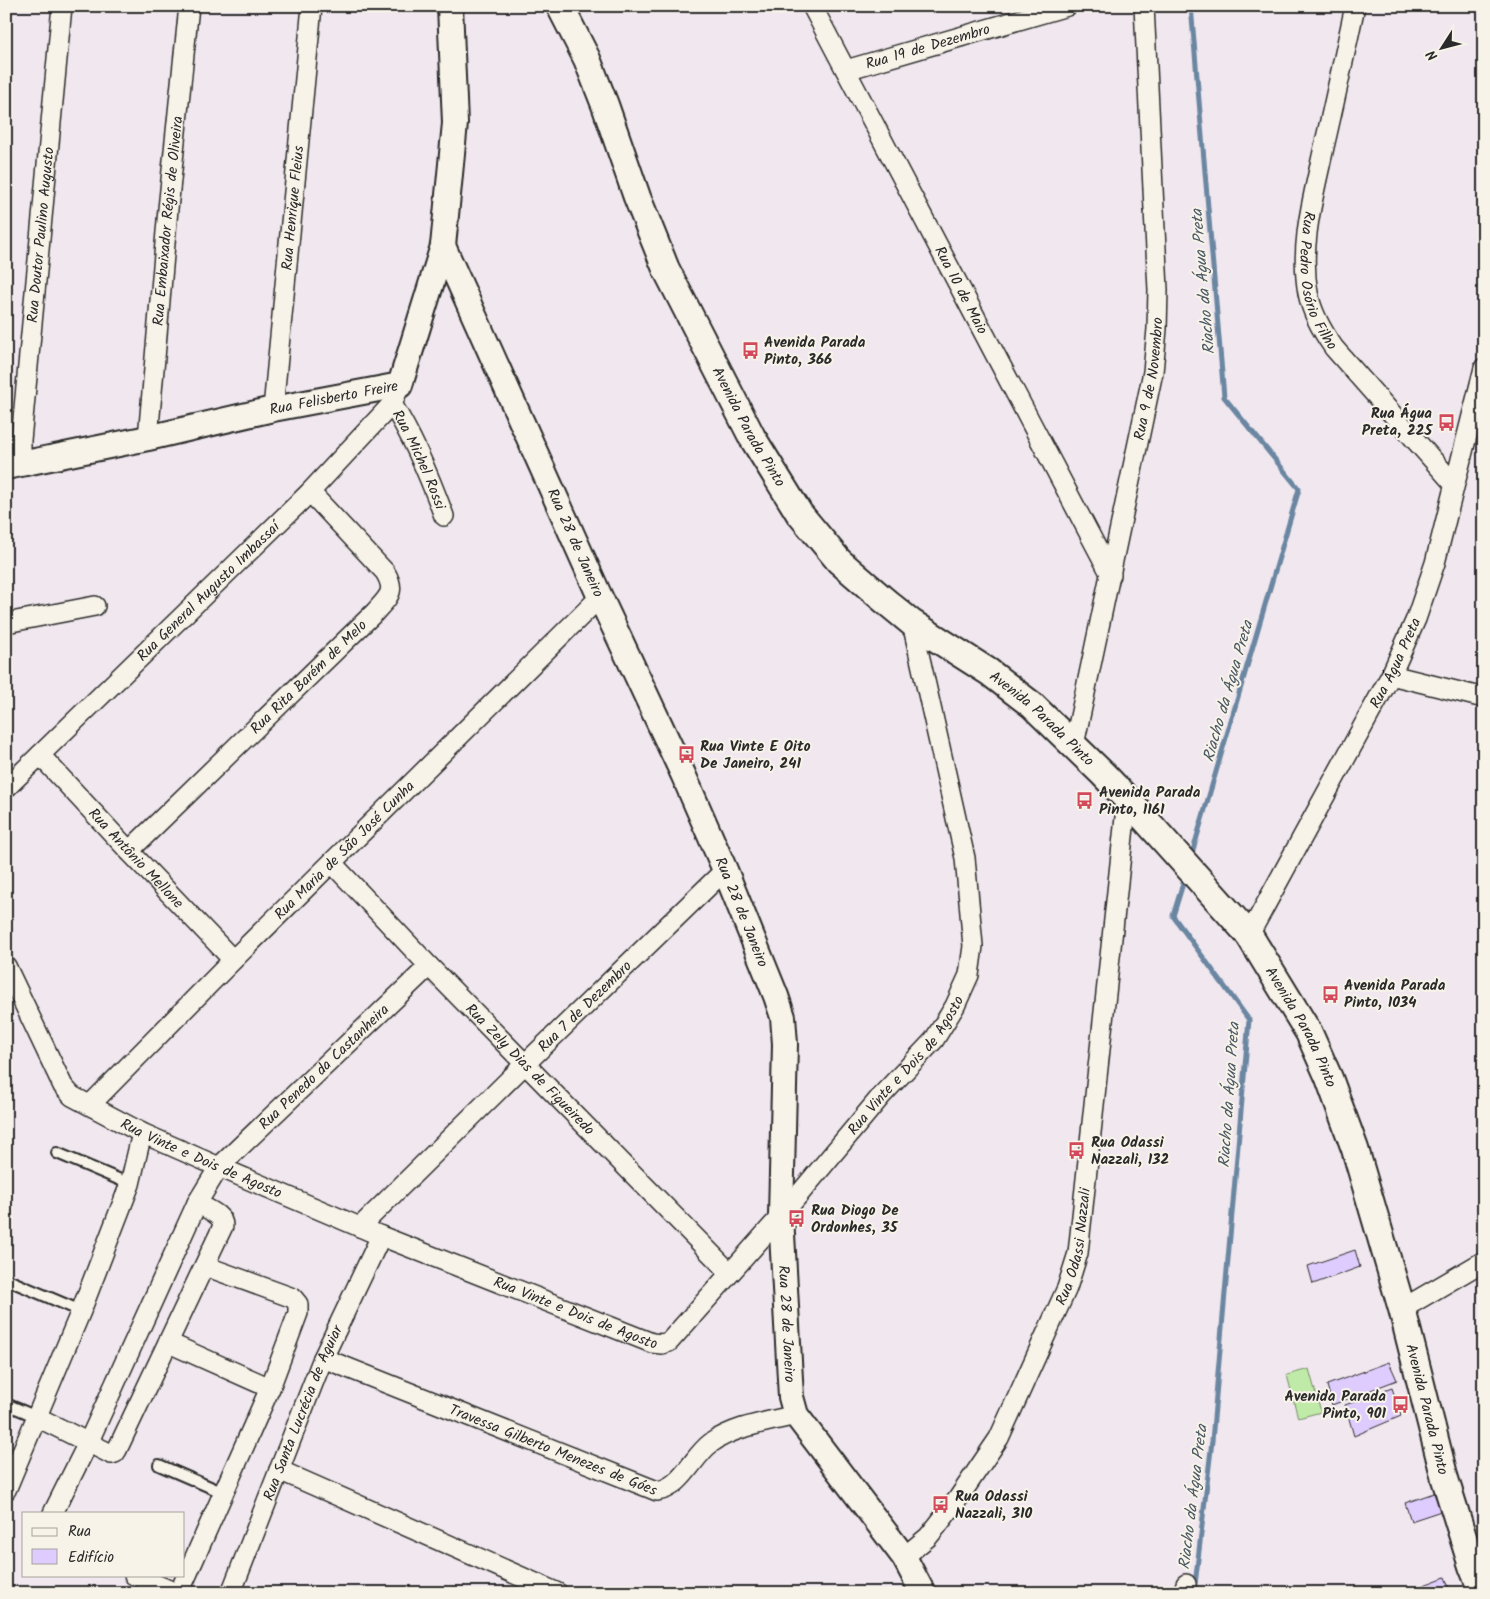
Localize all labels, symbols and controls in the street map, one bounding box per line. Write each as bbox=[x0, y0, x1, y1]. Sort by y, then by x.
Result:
street label: Rua 19 de Dezembro bbox=[863, 18, 993, 77]
north arrow bbox=[1418, 22, 1468, 72]
text: N bbox=[1421, 45, 1444, 65]
street label: Rua Embaixador Régis de Oliveira bbox=[147, 115, 191, 327]
street label: Rua Henrique Fleius bbox=[275, 144, 311, 271]
street label: Rua Doutor Paulino Augusto bbox=[21, 146, 62, 324]
water label: Riacho da Água Preta bbox=[1185, 207, 1222, 356]
street label: Rua Pedro Osório Filho bbox=[1292, 210, 1343, 355]
street label: Rua 10 de Maio bbox=[927, 242, 994, 339]
street label: Rua 9 de Novembro bbox=[1128, 317, 1170, 443]
place label: Avenida Parada Pinto, 366 bbox=[764, 331, 866, 372]
bus stop icon: Avenida Parada Pinto, 366 bbox=[740, 341, 760, 361]
street label: Avenida Parada Pinto bbox=[705, 363, 791, 492]
street label: Rua Felisberto Freire bbox=[268, 375, 400, 422]
place label: Rua Água Preta, 225 bbox=[1362, 402, 1433, 443]
street label: Rua Michel Rossi bbox=[385, 405, 452, 515]
bus stop icon: Rua Água Preta, 225 bbox=[1436, 412, 1456, 432]
street label: Rua 28 de Janeiro bbox=[540, 485, 610, 602]
street label: Rua General Augusto Imbassaí bbox=[132, 515, 288, 668]
street label: Rua Rita Barém de Melo bbox=[245, 614, 373, 740]
street label: Rua Água Preta bbox=[1364, 614, 1428, 713]
water label: Riacho da Água Preta bbox=[1196, 616, 1261, 765]
street label: Avenida Parada Pinto bbox=[984, 665, 1100, 773]
place label: Rua Vinte E Oito De Janeiro, 241 bbox=[700, 735, 811, 776]
bus stop icon: Rua Vinte E Oito De Janeiro, 241 bbox=[676, 745, 696, 765]
street label: Rua Maria de São José Cunha bbox=[269, 775, 421, 926]
place label: Avenida Parada Pinto, 1161 bbox=[1099, 781, 1201, 822]
bus stop icon: Avenida Parada Pinto, 1161 bbox=[1075, 791, 1095, 811]
street label: Rua Antônio Mellone bbox=[82, 803, 189, 915]
street label: Rua 28 de Janeiro bbox=[708, 853, 774, 971]
street label: Rua 7 de Dezembro bbox=[533, 955, 638, 1059]
street label: Avenida Parada Pinto bbox=[1258, 962, 1342, 1091]
place label: Avenida Parada Pinto, 1034 bbox=[1344, 974, 1446, 1015]
bus stop icon: Avenida Parada Pinto, 1034 bbox=[1320, 984, 1340, 1004]
street label: Rua Vinte e Dois de Agosto bbox=[842, 992, 971, 1141]
street label: Rua Zely Dias de Figueiredo bbox=[459, 998, 600, 1142]
street label: Rua Penedo da Castanheira bbox=[254, 999, 395, 1136]
water label: Riacho da Água Preta bbox=[1212, 1020, 1247, 1169]
street label: Rua Vinte e Dois de Agosto bbox=[116, 1113, 286, 1206]
place label: Rua Odassi Nazzali, 132 bbox=[1091, 1131, 1169, 1172]
bus stop icon: Rua Odassi Nazzali, 132 bbox=[1067, 1141, 1087, 1161]
street label: Rua Odassi Nazzali bbox=[1050, 1185, 1098, 1310]
place label: Rua Diogo De Ordonhes, 35 bbox=[811, 1199, 899, 1240]
bus stop icon: Rua Diogo De Ordonhes, 35 bbox=[787, 1209, 807, 1229]
street label: Rua 28 de Janeiro bbox=[771, 1265, 801, 1383]
street label: Rua Vinte e Dois de Agosto bbox=[490, 1271, 659, 1356]
street label: Rua Santa Lucrécia de Aguiar bbox=[257, 1320, 350, 1504]
street label: Avenida Parada Pinto bbox=[1398, 1341, 1455, 1478]
place label: Avenida Parada Pinto, 901 bbox=[1284, 1385, 1386, 1426]
bus stop icon: Avenida Parada Pinto, 901 bbox=[1390, 1395, 1410, 1415]
street label: Travessa Gilberto Menezes de Góes bbox=[445, 1398, 661, 1503]
water label: Riacho da Água Preta bbox=[1172, 1422, 1215, 1571]
place label: Rua Odassi Nazzali, 310 bbox=[955, 1485, 1032, 1526]
bus stop icon: Rua Odassi Nazzali, 310 bbox=[931, 1495, 951, 1515]
legend bbox=[22, 1512, 185, 1576]
text: Rua bbox=[68, 1520, 91, 1544]
text: Edifício bbox=[68, 1546, 114, 1570]

